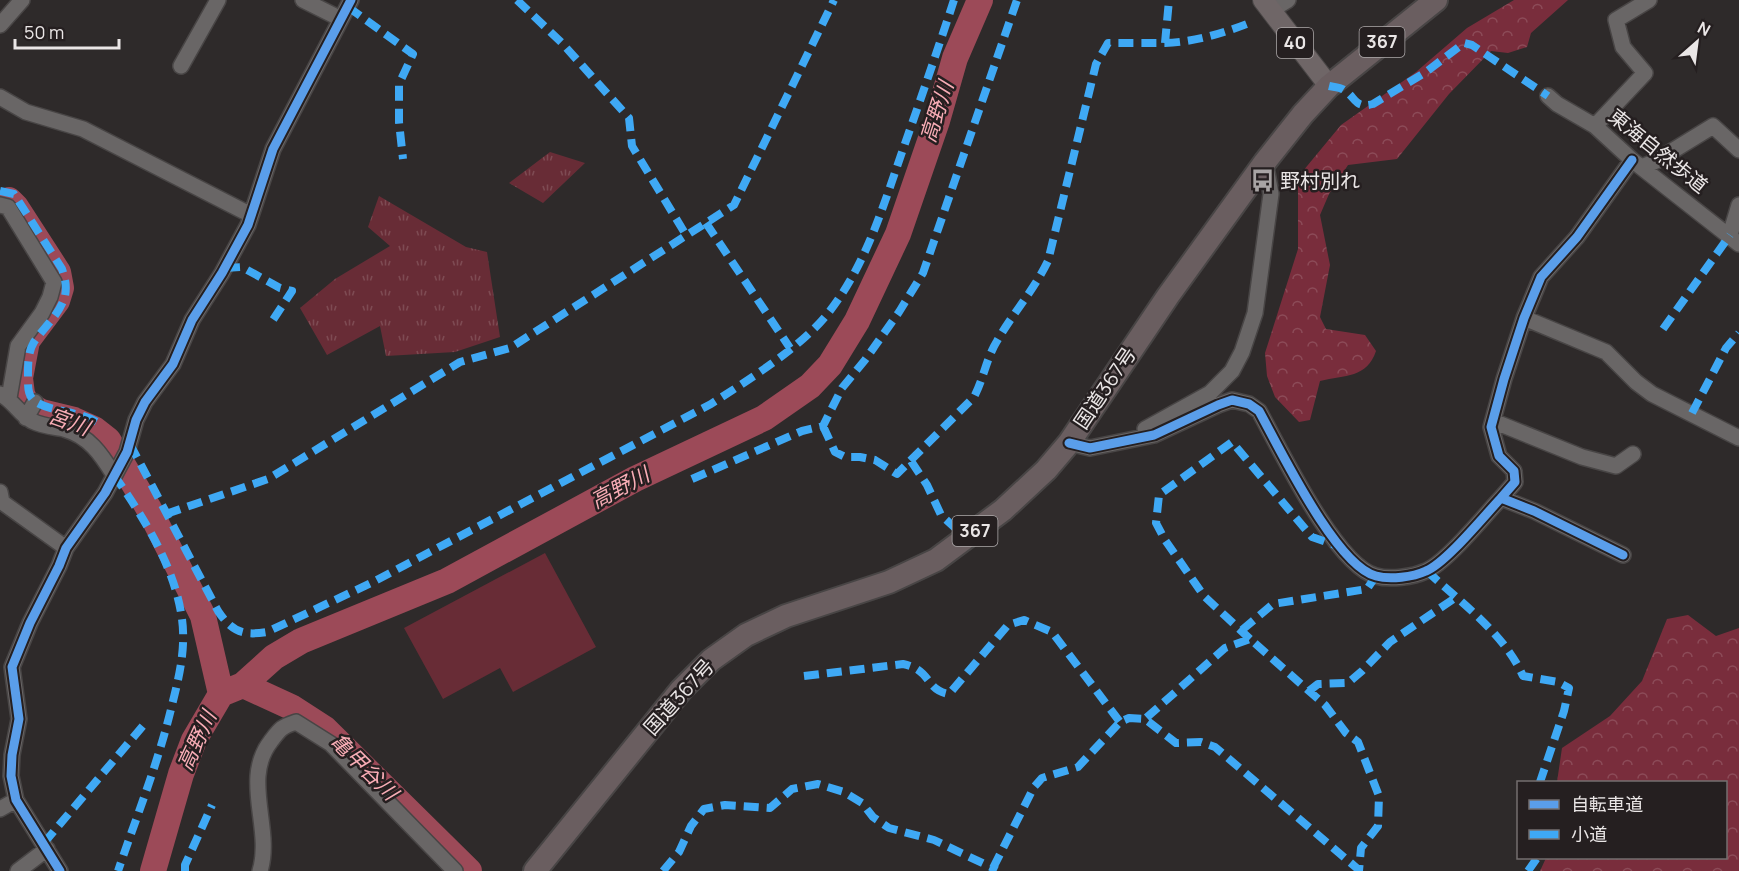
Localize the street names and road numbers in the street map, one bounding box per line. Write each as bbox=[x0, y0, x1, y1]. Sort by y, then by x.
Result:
road number: 367 bbox=[1360, 27, 1404, 57]
road number: 40 bbox=[1277, 28, 1313, 58]
street label: 東海自然歩道 bbox=[1603, 102, 1713, 199]
street label: 国道367号 bbox=[1067, 341, 1142, 434]
road number: 367 bbox=[952, 516, 998, 546]
street label: 国道367号 bbox=[637, 653, 720, 740]

